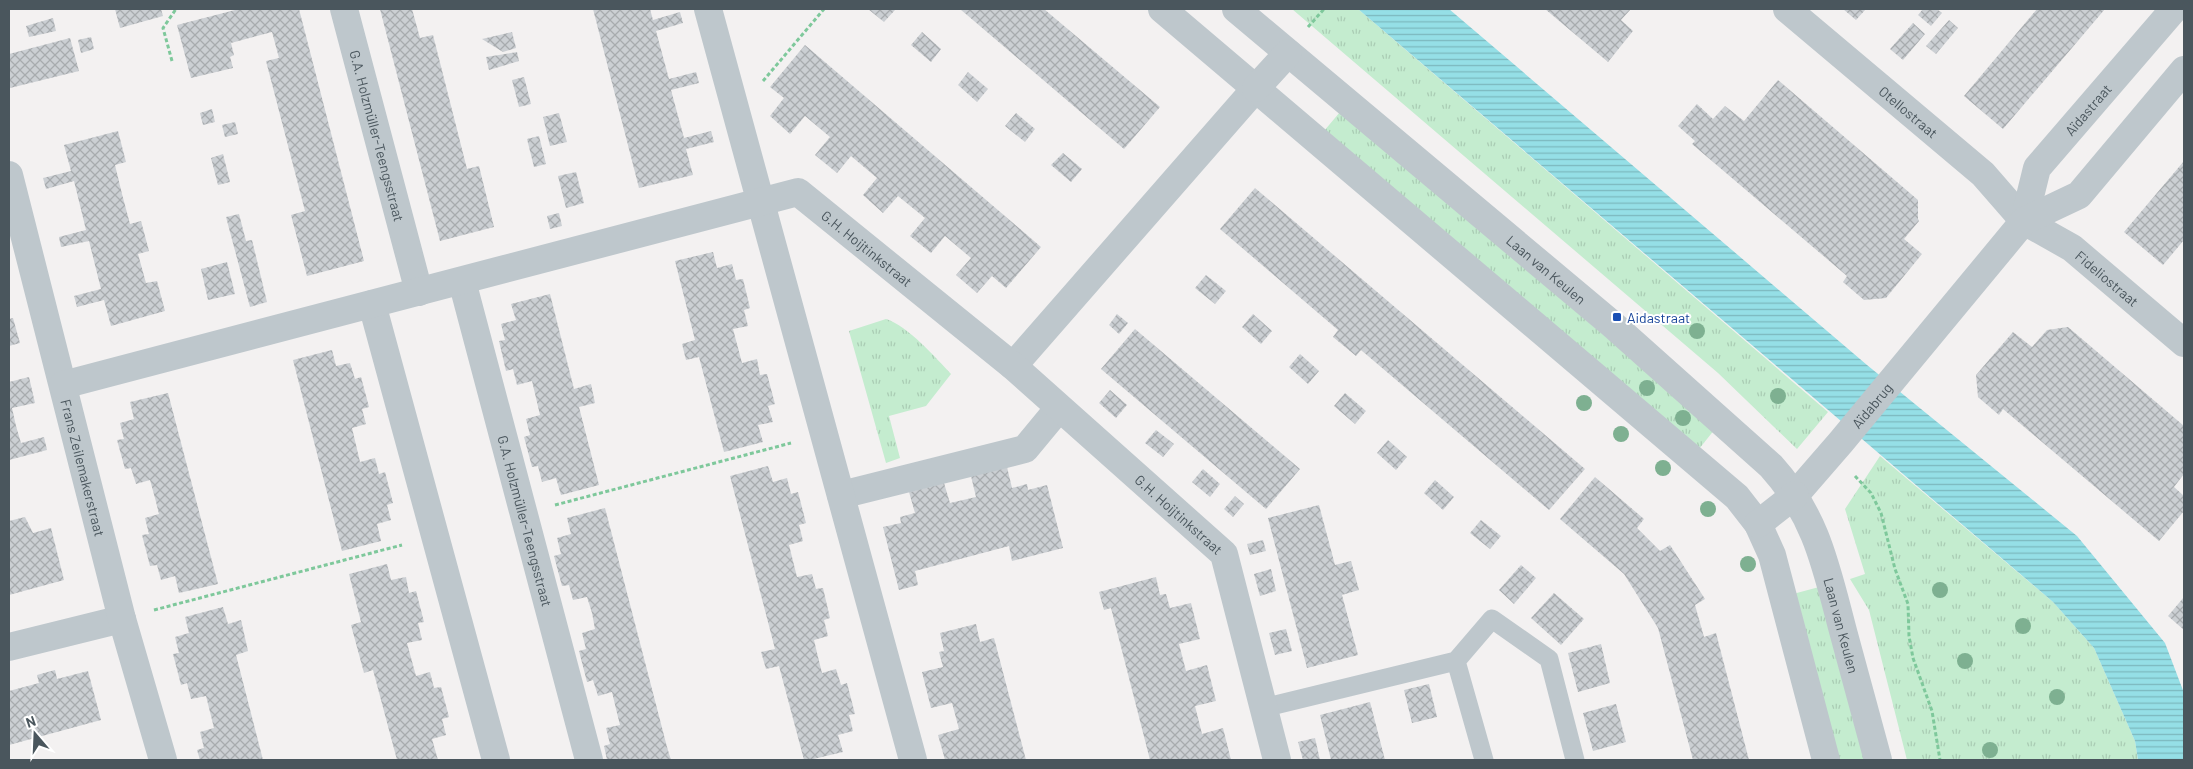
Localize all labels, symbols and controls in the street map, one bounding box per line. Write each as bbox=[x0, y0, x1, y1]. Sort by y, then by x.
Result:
street label: G.A. Holzmüller-Teengsstraat bbox=[347, 48, 408, 223]
street label: Aïdastraat bbox=[2061, 80, 2114, 139]
street label: Otellostraat bbox=[1876, 82, 1941, 141]
street label: G.H. Hoijtinkstraat bbox=[819, 206, 916, 290]
street label: Laan van Keulen bbox=[1503, 231, 1589, 307]
street label: Fideliostraat bbox=[2072, 246, 2142, 310]
place label: Aidastraat bbox=[1627, 309, 1690, 326]
marker: Aidastraat bbox=[1611, 311, 1623, 323]
street label: Aïdabrug bbox=[1848, 379, 1895, 431]
street label: Frans Zeilemakerstraat bbox=[58, 397, 109, 538]
street label: G.A. Holzmüller-Teengsstraat bbox=[495, 433, 556, 608]
street label: G.H. Hoijtinkstraat bbox=[1132, 471, 1226, 557]
street label: Laan van Keulen bbox=[1821, 576, 1863, 675]
north arrow bbox=[10, 709, 60, 759]
text: N bbox=[23, 712, 38, 731]

